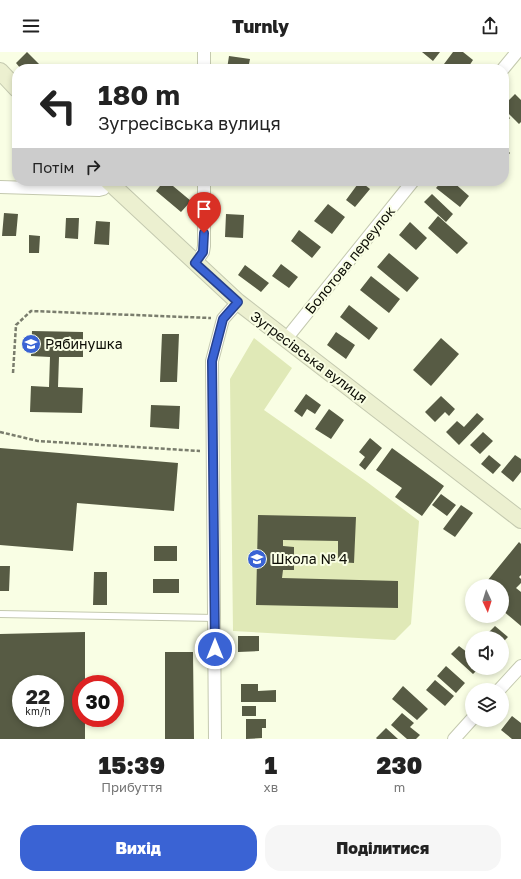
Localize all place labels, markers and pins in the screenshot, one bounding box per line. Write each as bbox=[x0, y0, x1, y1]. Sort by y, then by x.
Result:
pin bbox=[187, 192, 221, 233]
school or university icon: Рябинушка bbox=[20, 333, 42, 355]
place label: Рябинушка bbox=[45, 335, 123, 352]
school or university icon: Школа № 4 bbox=[246, 548, 268, 570]
place label: Школа № 4 bbox=[271, 550, 348, 567]

